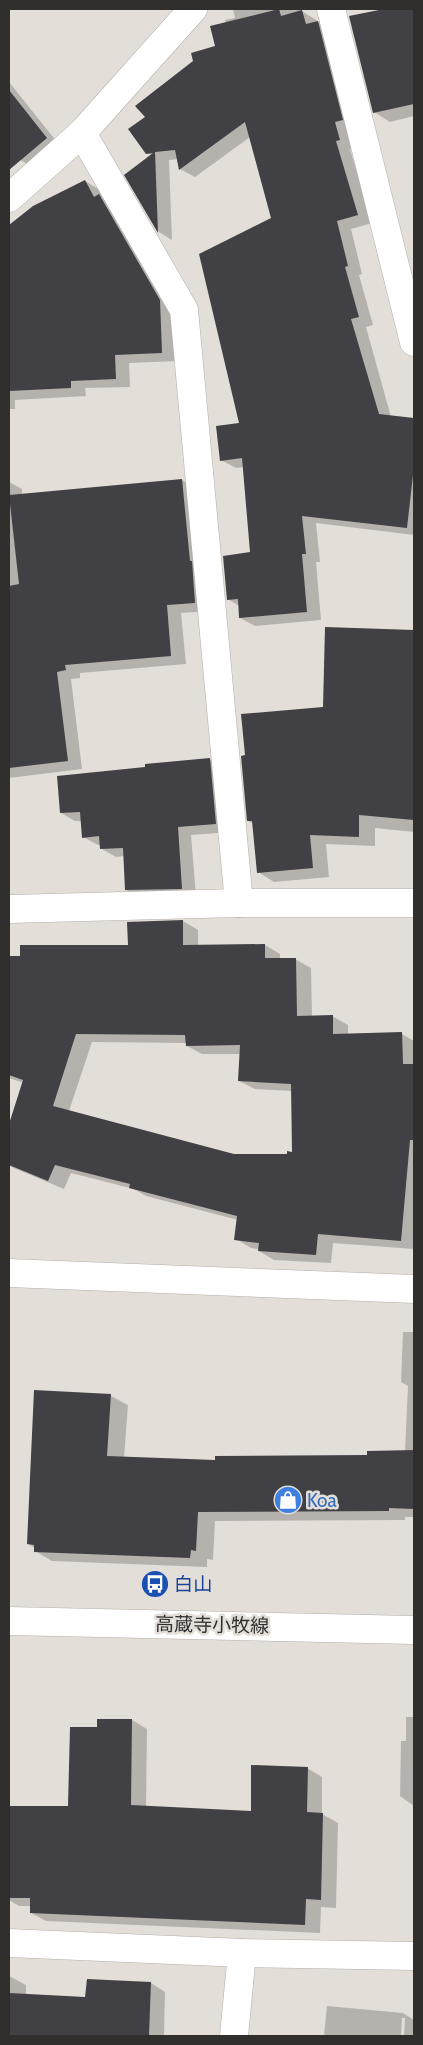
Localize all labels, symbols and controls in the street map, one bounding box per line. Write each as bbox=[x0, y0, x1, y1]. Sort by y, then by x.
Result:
shop icon: Koa bbox=[273, 1485, 303, 1515]
place label: Koa bbox=[307, 1489, 337, 1512]
bus stop icon: 白山 bbox=[140, 1569, 170, 1599]
place label: 白山 bbox=[174, 1573, 212, 1596]
street label: 高蔵寺小牧線 bbox=[155, 1613, 269, 1637]

